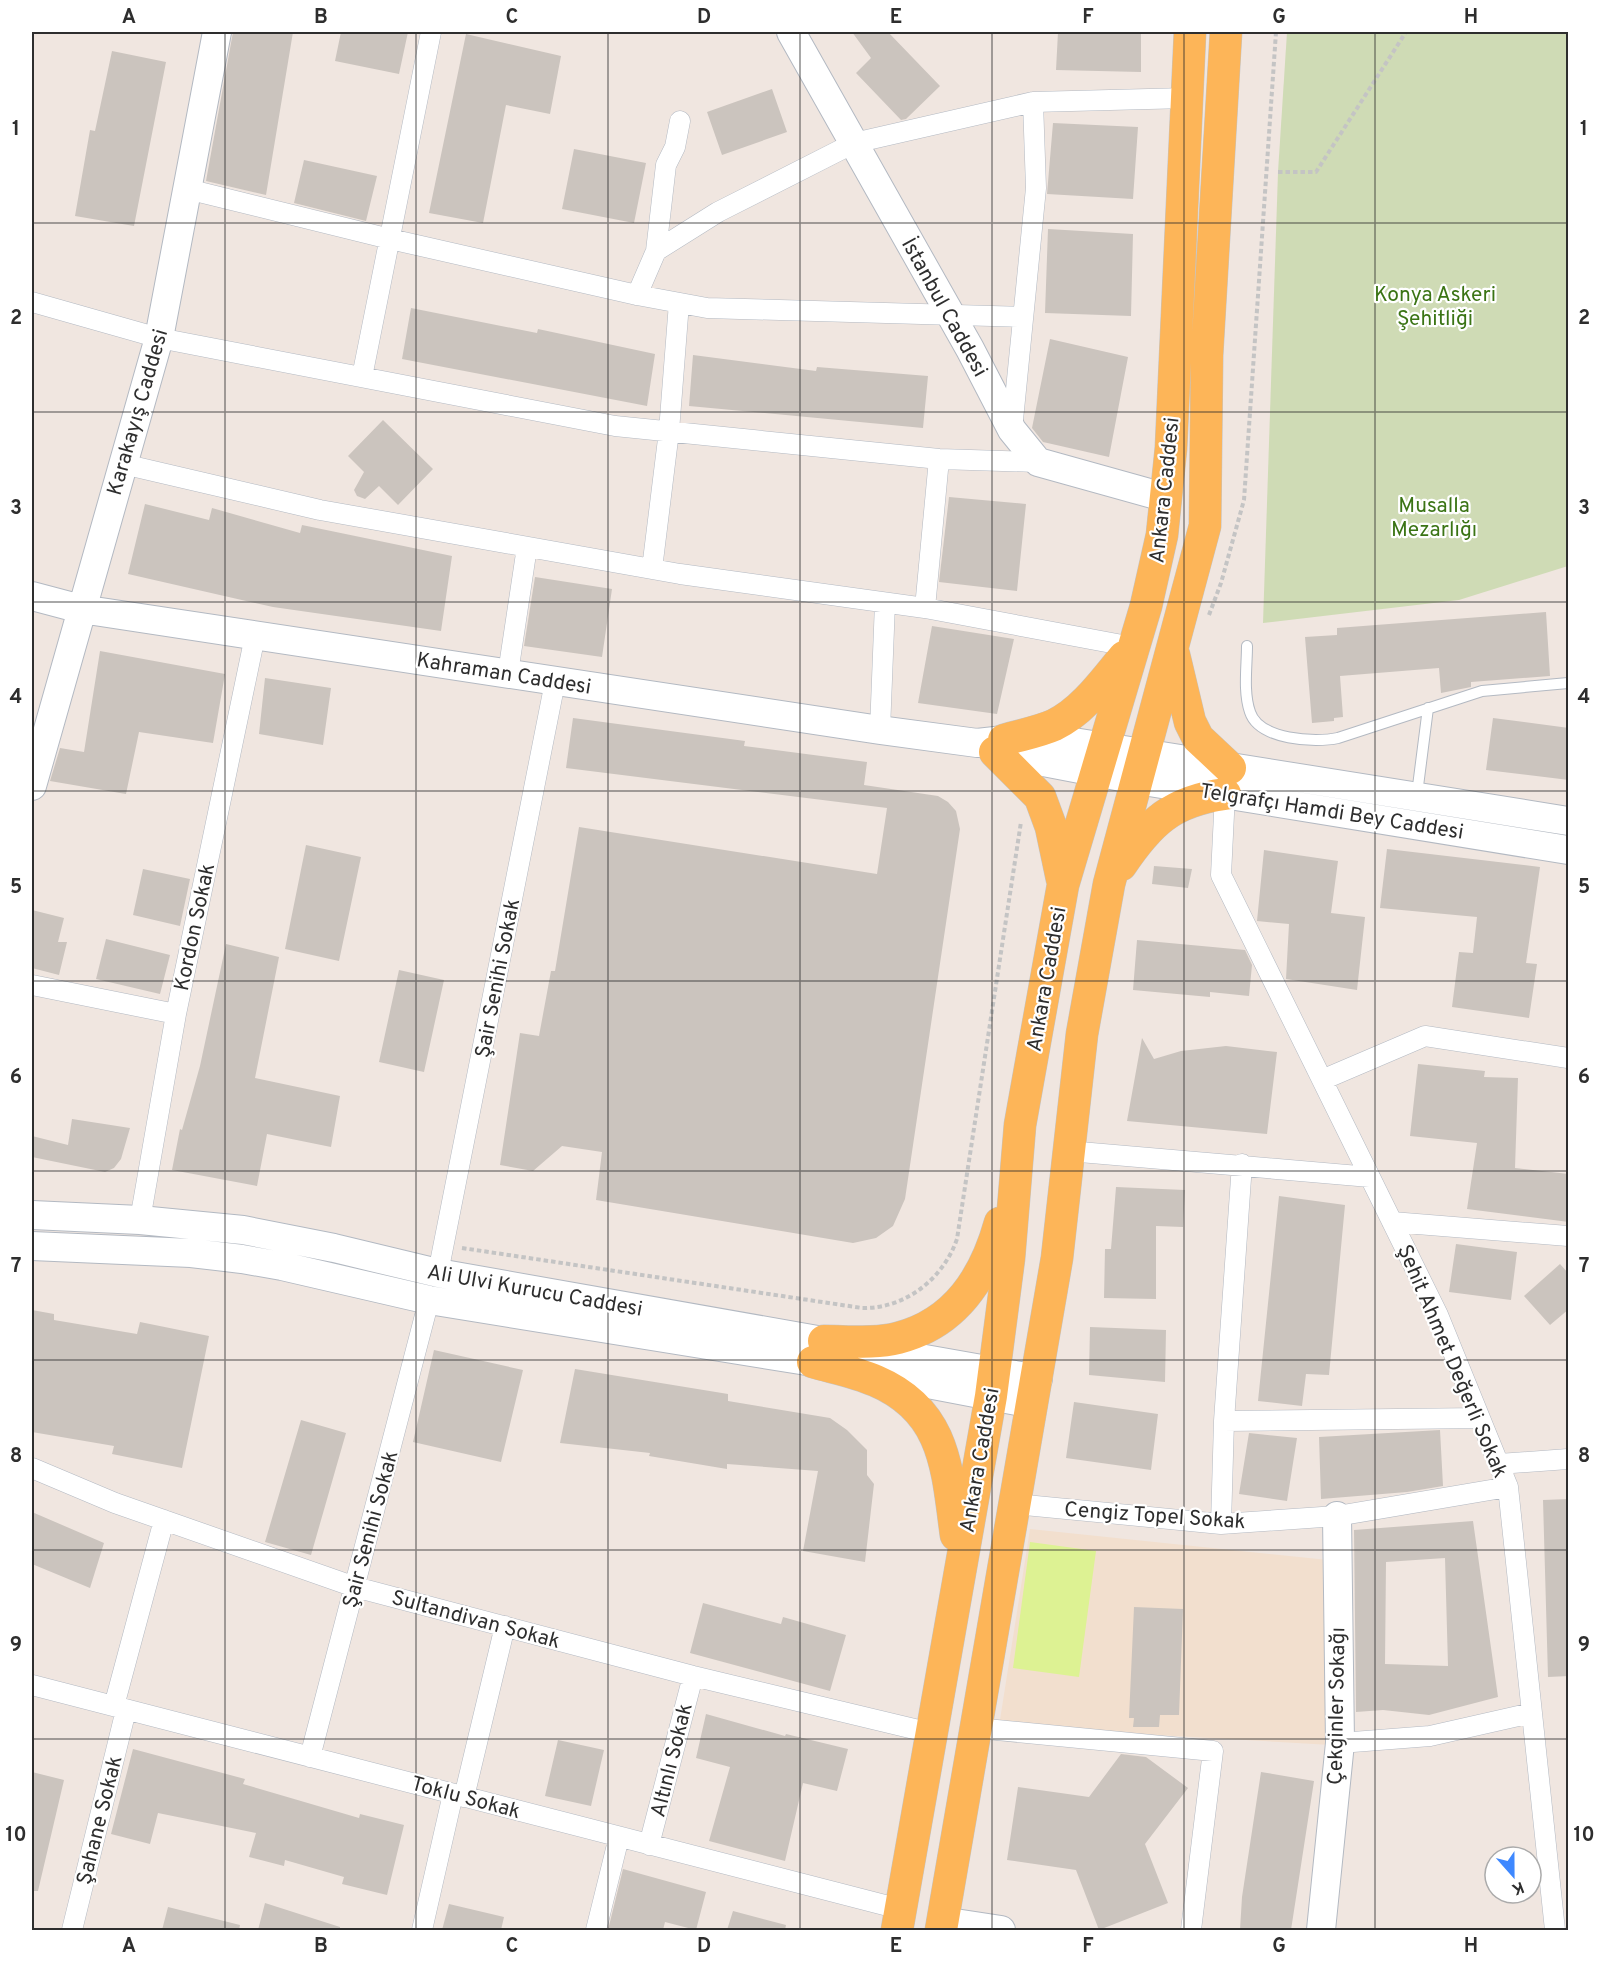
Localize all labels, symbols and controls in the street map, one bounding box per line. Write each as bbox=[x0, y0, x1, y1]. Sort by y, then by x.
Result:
text: A bbox=[122, 5, 136, 31]
text: B bbox=[314, 5, 328, 31]
text: C bbox=[506, 5, 518, 31]
text: D bbox=[697, 5, 711, 31]
text: E bbox=[890, 5, 902, 31]
text: F bbox=[1082, 5, 1094, 31]
text: G bbox=[1272, 5, 1286, 31]
text: H bbox=[1464, 5, 1478, 31]
text: 1 bbox=[12, 117, 20, 143]
text: 1 bbox=[1580, 117, 1588, 143]
street label: İstanbul Caddesi bbox=[894, 233, 993, 382]
park label: Konya Askeri Şehitliği bbox=[1374, 282, 1496, 333]
text: 2 bbox=[10, 306, 22, 332]
text: 2 bbox=[1578, 306, 1590, 332]
street label: Karakayış Caddesi bbox=[102, 326, 175, 499]
street label: Ankara Caddesi bbox=[1144, 416, 1187, 564]
park label: Musalla Mezarlığı bbox=[1391, 493, 1477, 544]
text: 3 bbox=[10, 496, 22, 522]
text: 3 bbox=[1578, 496, 1590, 522]
street label: Kahraman Caddesi bbox=[414, 647, 593, 702]
text: 4 bbox=[10, 685, 22, 711]
text: 4 bbox=[1578, 685, 1590, 711]
street label: Telgrafçı Hamdi Bey Caddesi bbox=[1198, 778, 1465, 847]
street label: Kordon Sokak bbox=[169, 861, 222, 993]
text: 5 bbox=[10, 875, 22, 901]
text: 5 bbox=[1578, 875, 1590, 901]
street label: Şair Senihi Sokak bbox=[470, 896, 527, 1060]
street label: Ankara Caddesi bbox=[1021, 905, 1073, 1054]
text: 6 bbox=[10, 1065, 22, 1091]
text: 6 bbox=[1578, 1065, 1590, 1091]
street label: Şehit Ahmet Değerli Sokak bbox=[1390, 1241, 1513, 1482]
text: 7 bbox=[11, 1254, 21, 1280]
text: 7 bbox=[1579, 1254, 1589, 1280]
street label: Ali Ulvi Kurucu Caddesi bbox=[425, 1259, 645, 1324]
street label: Ankara Caddesi bbox=[954, 1386, 1006, 1535]
text: 8 bbox=[10, 1444, 22, 1470]
text: 8 bbox=[1578, 1444, 1590, 1470]
street label: Şair Senihi Sokak bbox=[337, 1448, 405, 1611]
street label: Cengiz Topel Sokak bbox=[1063, 1497, 1247, 1536]
street label: Sultandivan Sokak bbox=[388, 1585, 563, 1656]
street label: Çekginler Sokağı bbox=[1323, 1627, 1352, 1785]
text: 9 bbox=[10, 1633, 22, 1659]
text: 9 bbox=[1578, 1633, 1590, 1659]
street label: Altınlı Sokak bbox=[645, 1700, 700, 1820]
street label: Şahane Sokak bbox=[71, 1753, 130, 1888]
street label: Toklu Sokak bbox=[408, 1771, 523, 1826]
text: 10 bbox=[5, 1823, 27, 1849]
text: 10 bbox=[1573, 1823, 1595, 1849]
north arrow bbox=[1483, 1845, 1543, 1905]
text: K bbox=[1509, 1876, 1527, 1899]
text: A bbox=[122, 1934, 136, 1960]
text: B bbox=[314, 1934, 328, 1960]
text: C bbox=[506, 1934, 518, 1960]
text: D bbox=[697, 1934, 711, 1960]
text: E bbox=[890, 1934, 902, 1960]
text: F bbox=[1082, 1934, 1094, 1960]
text: G bbox=[1272, 1934, 1286, 1960]
text: H bbox=[1464, 1934, 1478, 1960]

